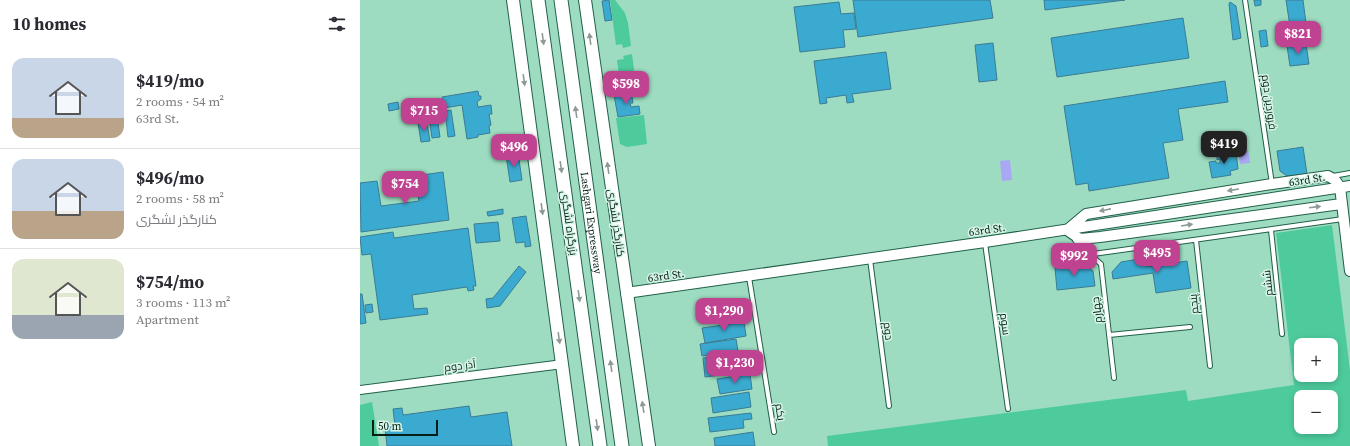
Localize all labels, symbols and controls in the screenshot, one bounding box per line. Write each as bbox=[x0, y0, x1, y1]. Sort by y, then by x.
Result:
text: 10 homes bbox=[12, 12, 86, 36]
icon: filters bbox=[326, 13, 348, 35]
pin: $821 bbox=[1274, 21, 1322, 55]
text: $821 bbox=[1284, 25, 1312, 42]
one-way arrow bbox=[540, 33, 546, 45]
one-way arrow bbox=[587, 33, 593, 45]
text: $419/mo bbox=[136, 69, 204, 93]
pin: $598 bbox=[602, 71, 650, 105]
street label: فروردین دوم bbox=[1258, 73, 1280, 131]
icon: home bbox=[44, 74, 92, 122]
one-way arrow bbox=[521, 74, 527, 86]
text: $598 bbox=[612, 75, 640, 92]
text: 2 rooms · 54 m² bbox=[136, 93, 224, 110]
pin: $715 bbox=[400, 98, 448, 132]
text: $715 bbox=[410, 102, 438, 119]
one-way arrow bbox=[573, 106, 579, 118]
text: 63rd St. bbox=[136, 110, 179, 127]
pin: $419 bbox=[1200, 131, 1248, 165]
pin: $496 bbox=[490, 134, 538, 168]
text: $419 bbox=[1210, 135, 1238, 152]
text: $496 bbox=[500, 138, 528, 155]
one-way arrow bbox=[558, 161, 564, 173]
one-way arrow bbox=[605, 162, 611, 174]
text: $496/mo bbox=[136, 166, 204, 190]
street label: 63rd St. bbox=[1288, 170, 1326, 190]
pin: $754 bbox=[381, 171, 429, 205]
street label: Lashgari Expressway bbox=[577, 171, 606, 275]
icon: home bbox=[44, 175, 92, 223]
text: $754 bbox=[391, 175, 419, 192]
one-way arrow bbox=[1227, 187, 1239, 193]
street label: کنارگذر لشگری bbox=[604, 188, 628, 258]
text: 2 rooms · 58 m² bbox=[136, 190, 224, 207]
street label: بزرگراه لشگری bbox=[557, 190, 581, 256]
one-way arrow bbox=[539, 203, 545, 215]
one-way arrow bbox=[1309, 204, 1321, 211]
one-way arrow bbox=[1099, 207, 1111, 213]
text: کنارگذر لشگری bbox=[136, 211, 217, 228]
street label: 63rd St. bbox=[968, 220, 1006, 240]
one-way arrow bbox=[1181, 222, 1193, 228]
pin: $495 bbox=[1133, 240, 1181, 274]
pin: $992 bbox=[1050, 243, 1098, 277]
text: $495 bbox=[1143, 244, 1171, 261]
text: $992 bbox=[1060, 247, 1088, 264]
street label: 63rd St. bbox=[647, 266, 685, 286]
street label: ششم bbox=[1259, 269, 1277, 297]
text: $754/mo bbox=[136, 270, 204, 294]
icon: home bbox=[44, 275, 92, 323]
one-way arrow bbox=[576, 290, 582, 302]
street label: پنجم bbox=[1185, 293, 1203, 315]
text: 3 rooms · 113 m² bbox=[136, 294, 231, 311]
street label: چهارم bbox=[1088, 296, 1106, 324]
pin: $1,290 bbox=[691, 298, 757, 332]
text: $1,290 bbox=[704, 302, 744, 319]
text: Apartment bbox=[136, 311, 199, 328]
street label: سوم bbox=[996, 312, 1014, 336]
street label: دوم bbox=[879, 321, 897, 341]
one-way arrow bbox=[556, 332, 562, 344]
map controls bbox=[1294, 338, 1338, 434]
button: + bbox=[1294, 338, 1338, 382]
pin: $1,230 bbox=[702, 350, 768, 384]
text: $1,230 bbox=[715, 354, 755, 371]
street label: آذر دوم bbox=[443, 357, 477, 375]
one-way arrow bbox=[608, 360, 614, 372]
button: − bbox=[1294, 390, 1338, 434]
one-way arrow bbox=[640, 401, 646, 414]
street label: یکم bbox=[771, 402, 789, 422]
scale bar bbox=[372, 418, 438, 437]
text: 50 m bbox=[378, 419, 401, 434]
one-way arrow bbox=[594, 419, 600, 431]

